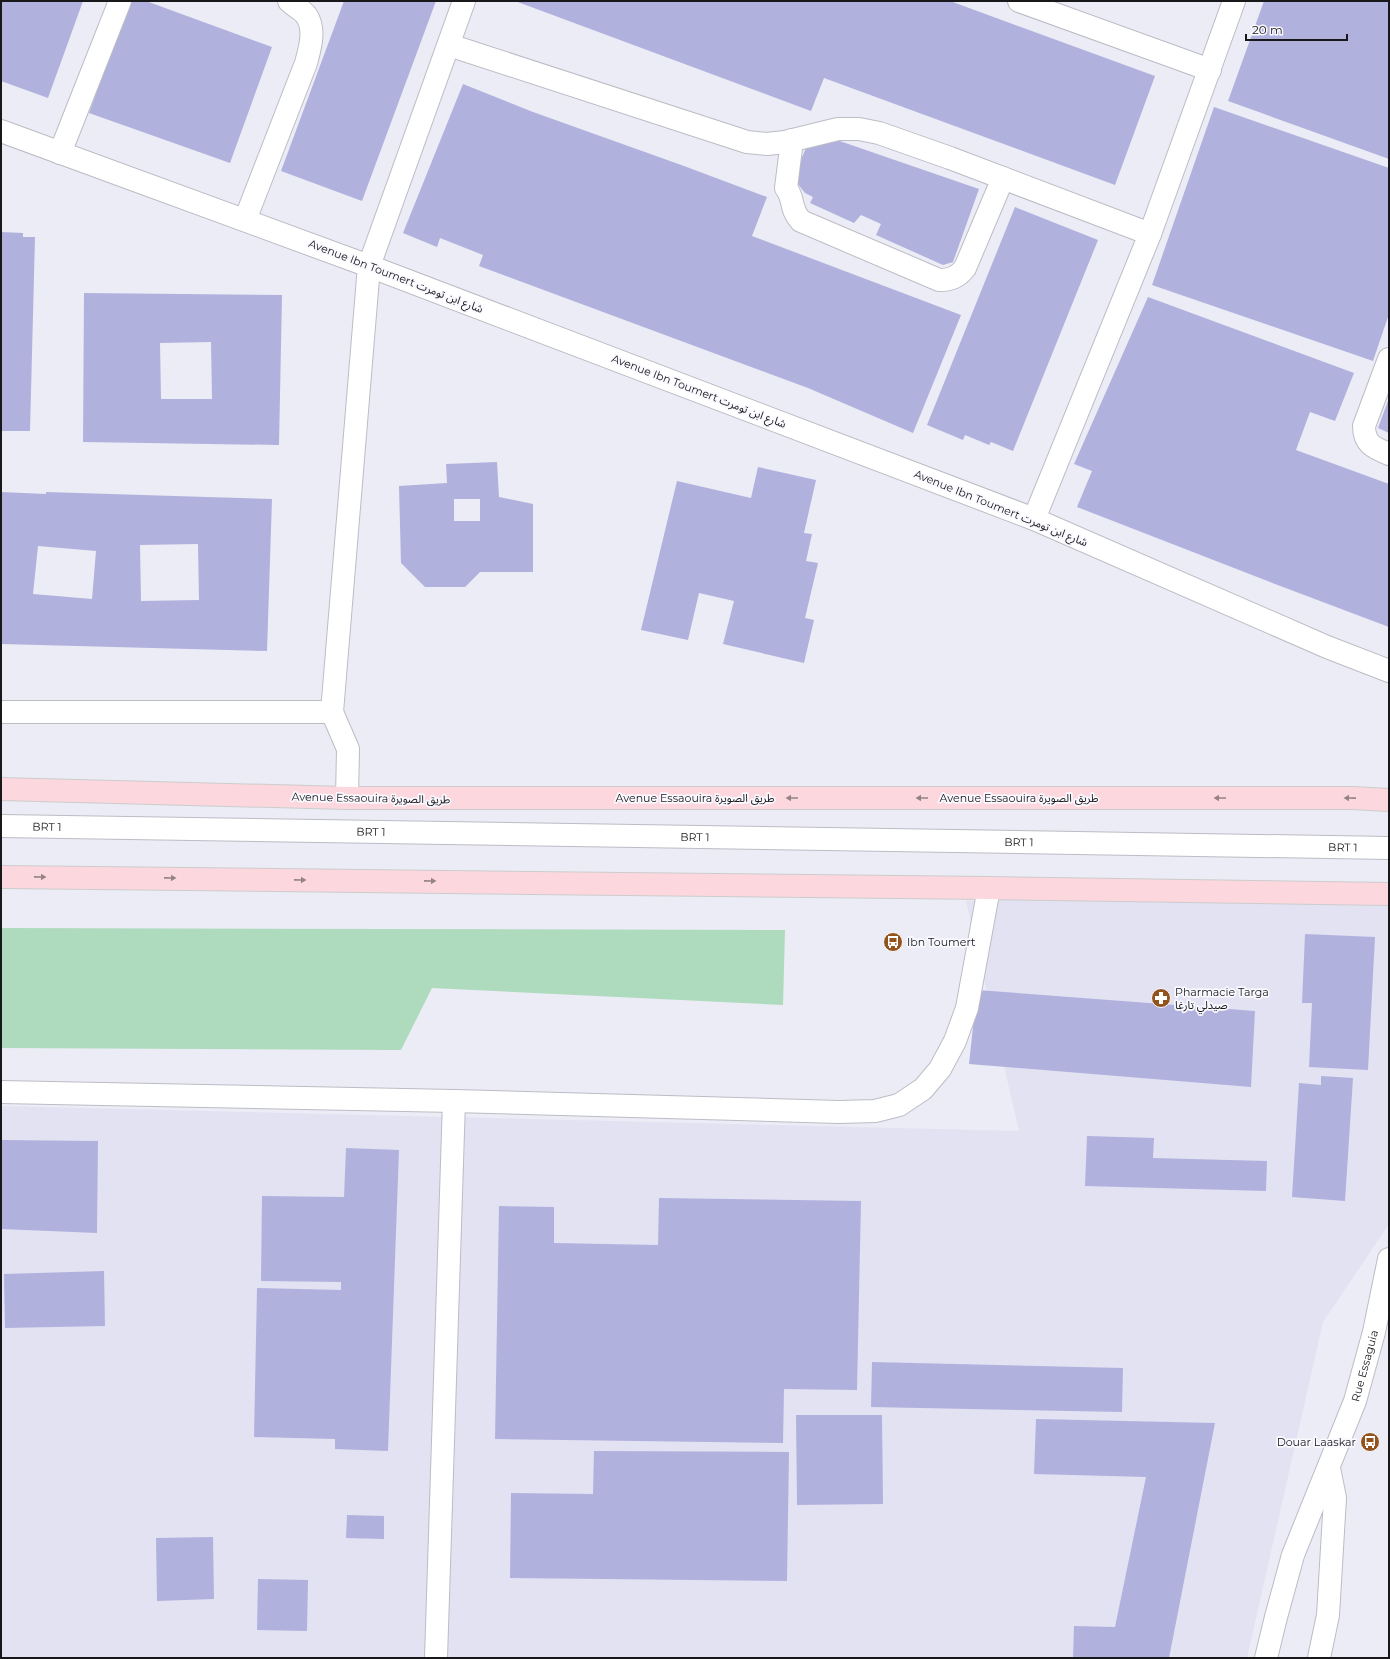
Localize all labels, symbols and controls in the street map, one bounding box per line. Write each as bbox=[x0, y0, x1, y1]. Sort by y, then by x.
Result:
scale bar bbox=[1246, 16, 1347, 42]
text: 20 m bbox=[1252, 22, 1283, 37]
street label: Avenue Ibn Toumert شارع ابن تومرت bbox=[306, 236, 486, 317]
street label: Avenue Ibn Toumert شارع ابن تومرت bbox=[609, 351, 789, 432]
street label: Avenue Ibn Toumert شارع ابن تومرت bbox=[912, 467, 1090, 550]
street label: Avenue Essaouira طريق الصويرة bbox=[291, 790, 451, 806]
street label: Avenue Essaouira طريق الصويرة bbox=[616, 791, 774, 805]
street label: Avenue Essaouira طريق الصويرة bbox=[940, 791, 1098, 805]
one-way arrow bbox=[785, 795, 798, 801]
one-way arrow bbox=[915, 795, 928, 801]
one-way arrow bbox=[1213, 795, 1226, 801]
one-way arrow bbox=[1343, 795, 1356, 801]
street label: BRT 1 bbox=[32, 819, 62, 834]
street label: BRT 1 bbox=[356, 825, 386, 839]
street label: BRT 1 bbox=[680, 830, 710, 844]
street label: BRT 1 bbox=[1004, 835, 1034, 849]
street label: BRT 1 bbox=[1328, 840, 1358, 854]
one-way arrow bbox=[34, 874, 47, 880]
one-way arrow bbox=[164, 875, 176, 882]
one-way arrow bbox=[294, 877, 307, 883]
one-way arrow bbox=[424, 878, 437, 884]
bus stop icon: Ibn Toumert bbox=[882, 931, 904, 953]
place label: Ibn Toumert bbox=[907, 935, 976, 949]
place label: Pharmacie Targa صيدلي تارغا bbox=[1175, 985, 1269, 1015]
pharmacy icon: Pharmacie Targa صيدلي تارغا bbox=[1150, 987, 1172, 1009]
street label: Rue Essaguia bbox=[1348, 1328, 1381, 1403]
bus stop icon: Douar Laaskar bbox=[1359, 1431, 1381, 1453]
place label: Douar Laaskar bbox=[1277, 1435, 1356, 1449]

